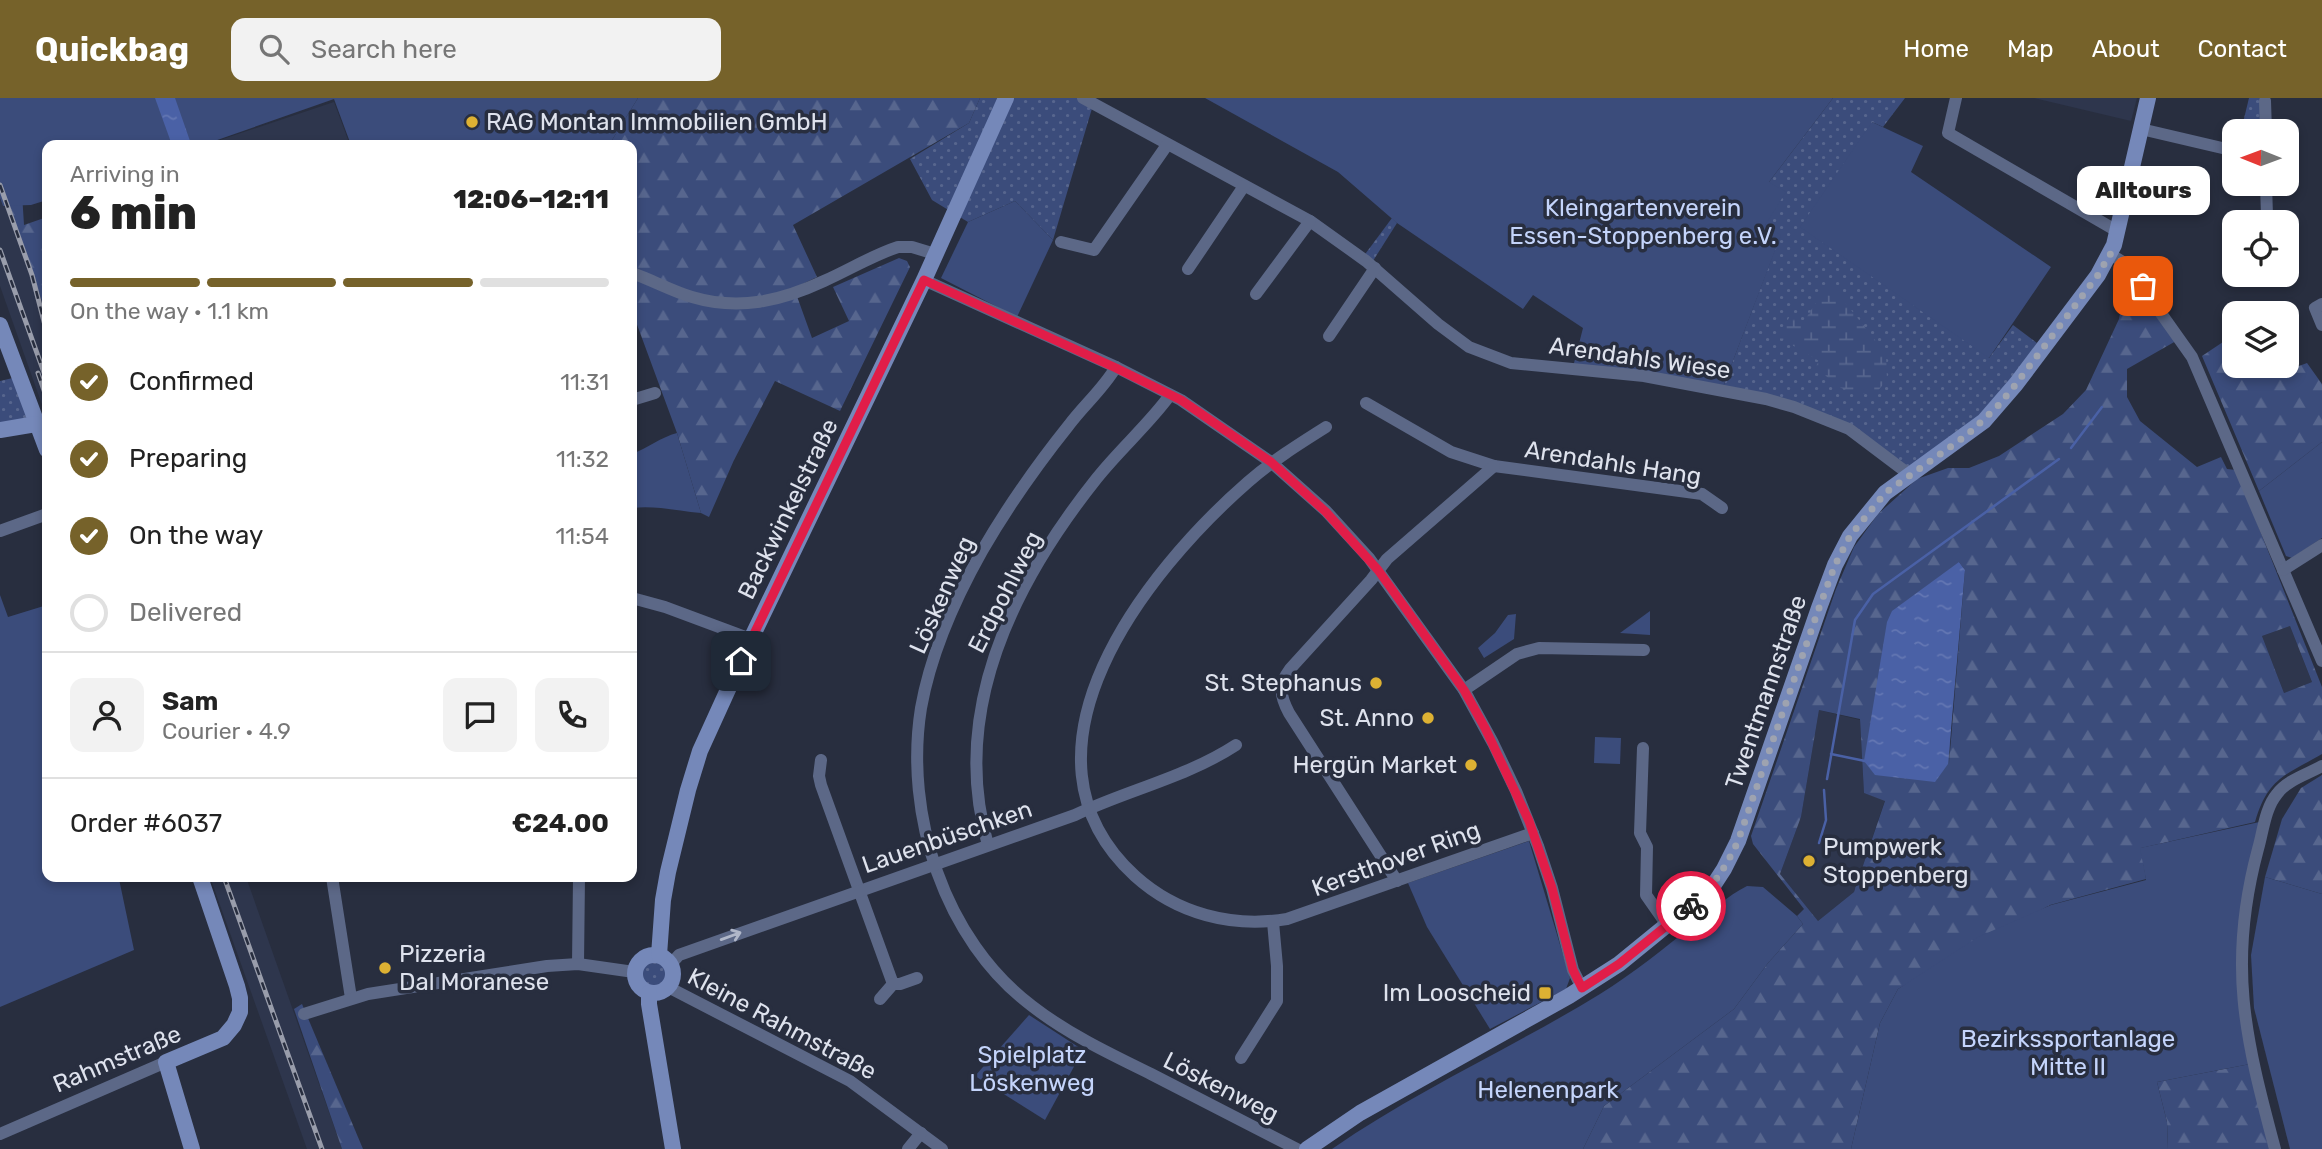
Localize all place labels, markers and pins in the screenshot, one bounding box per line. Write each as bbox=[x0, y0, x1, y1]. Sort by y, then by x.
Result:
place label: RAG Montan Immobilien GmbH bbox=[486, 108, 828, 136]
marker: RAG Montan Immobilien GmbH bbox=[464, 114, 480, 130]
callout: Alltours bbox=[2076, 167, 2210, 216]
pin bbox=[2113, 256, 2173, 316]
pin bbox=[711, 631, 771, 691]
place label: St. Stephanus bbox=[1205, 669, 1362, 697]
marker: St. Stephanus bbox=[1368, 675, 1384, 691]
place label: St. Anno bbox=[1319, 704, 1414, 732]
marker: St. Anno bbox=[1420, 710, 1436, 726]
place label: Hergün Market bbox=[1292, 751, 1457, 779]
marker: Hergün Market bbox=[1463, 757, 1479, 773]
place label: Pumpwerk Stoppenberg bbox=[1823, 833, 1969, 889]
marker: Pumpwerk Stoppenberg bbox=[1801, 853, 1817, 869]
place label: Pizzeria Dal Moranese bbox=[399, 940, 549, 996]
marker: Pizzeria Dal Moranese bbox=[377, 960, 393, 976]
place label: Im Looscheid bbox=[1383, 979, 1531, 1007]
marker: Im Looscheid bbox=[1537, 985, 1553, 1001]

